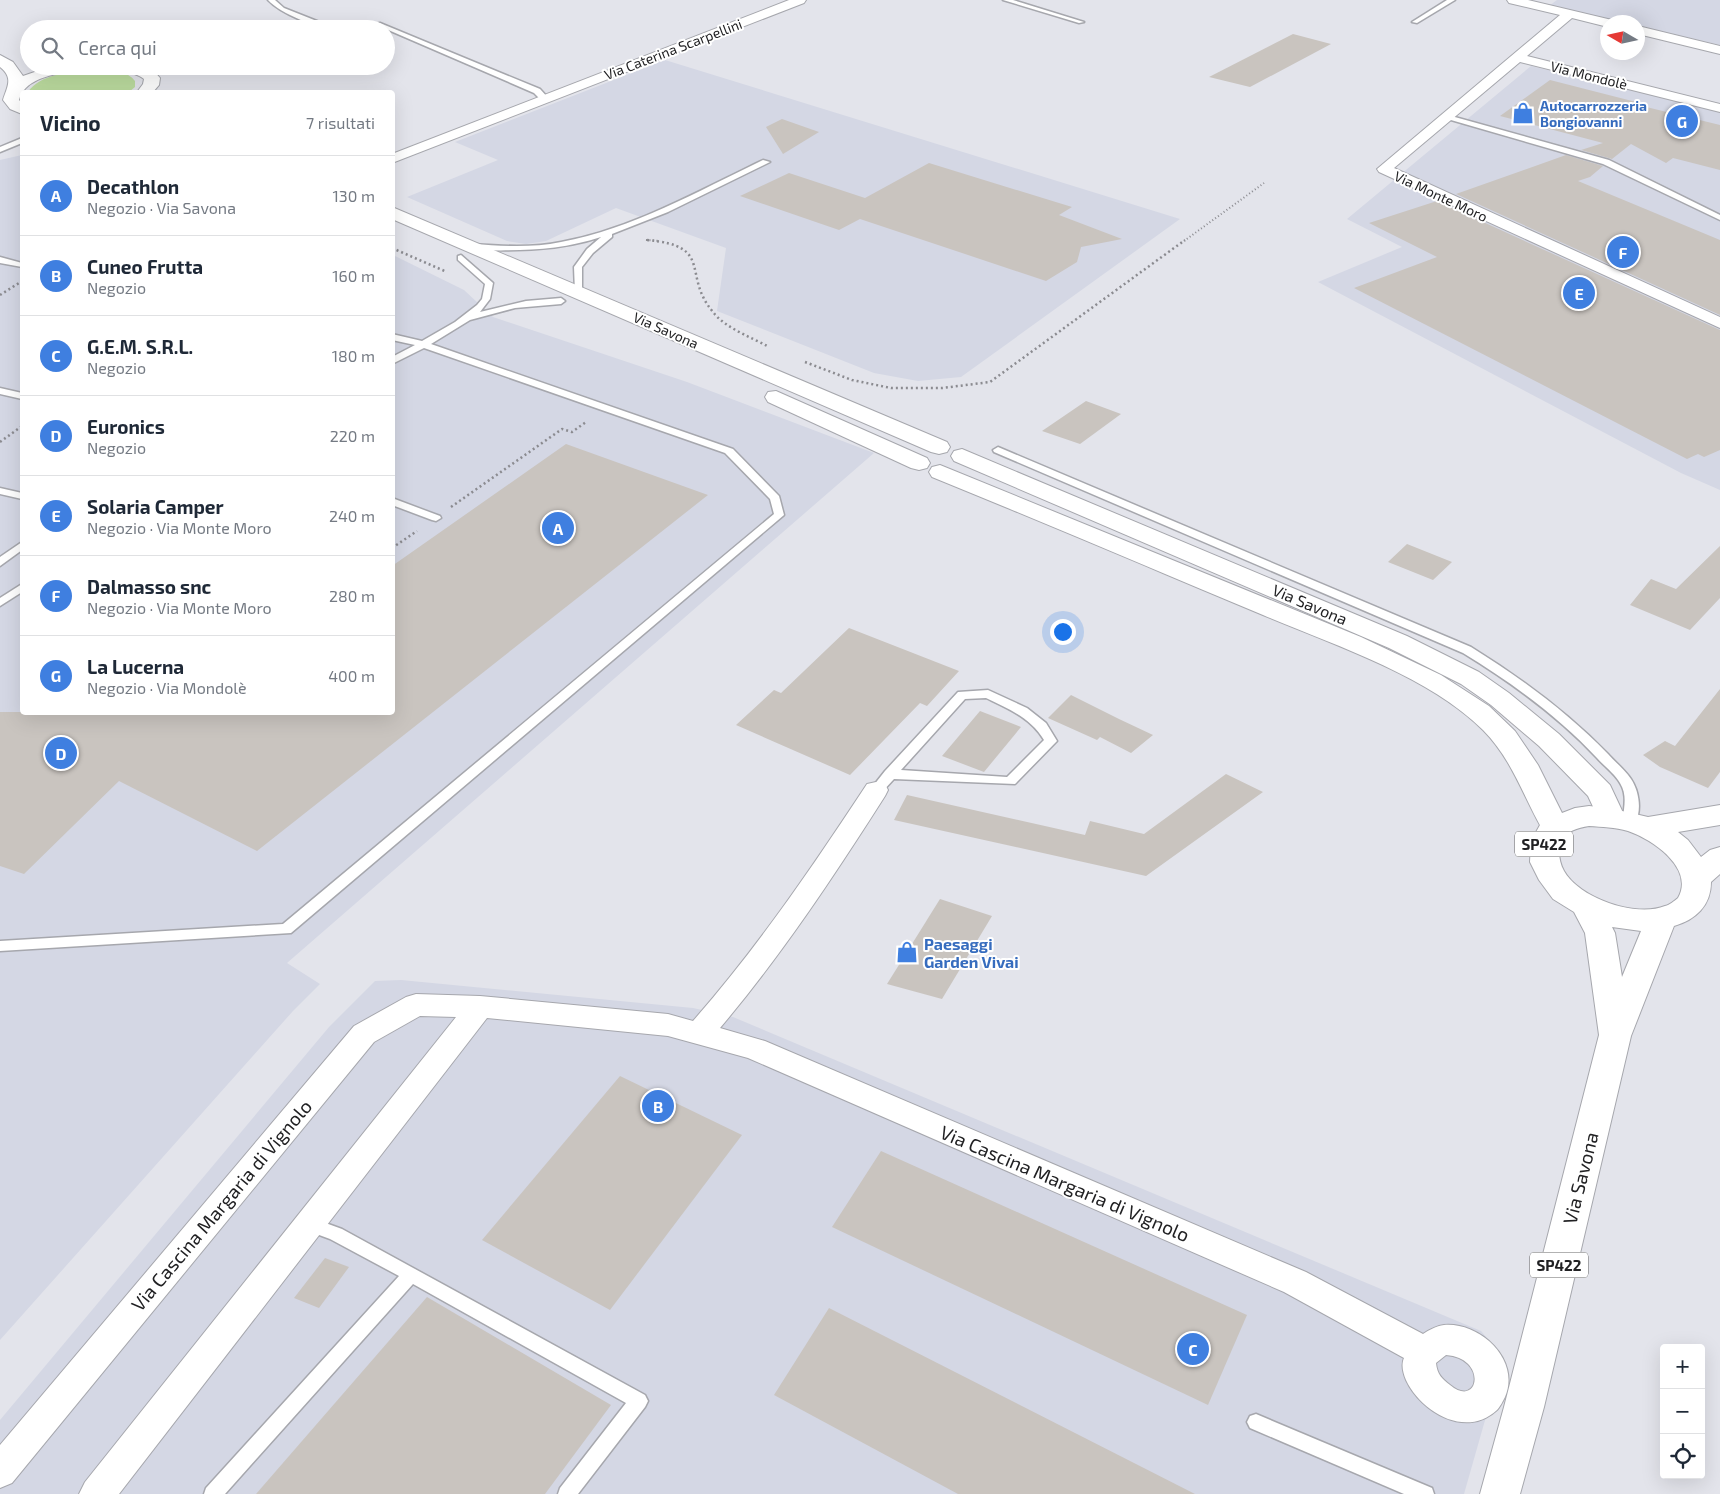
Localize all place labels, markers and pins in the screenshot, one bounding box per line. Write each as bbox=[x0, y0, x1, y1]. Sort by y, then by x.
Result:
place label: Autocarrozzeria Bongiovanni bbox=[1540, 97, 1647, 130]
shop icon: Autocarrozzeria Bongiovanni bbox=[1510, 100, 1536, 126]
pin: G bbox=[1666, 102, 1698, 140]
pin: F bbox=[1607, 233, 1639, 271]
pin: E bbox=[1563, 274, 1595, 312]
pin: A bbox=[542, 509, 574, 547]
pin: D bbox=[45, 734, 77, 772]
place label: Paesaggi Garden Vivai bbox=[924, 934, 1019, 971]
shop icon: Paesaggi Garden Vivai bbox=[894, 939, 920, 965]
pin: B bbox=[642, 1087, 674, 1125]
pin: C bbox=[1177, 1330, 1209, 1368]

